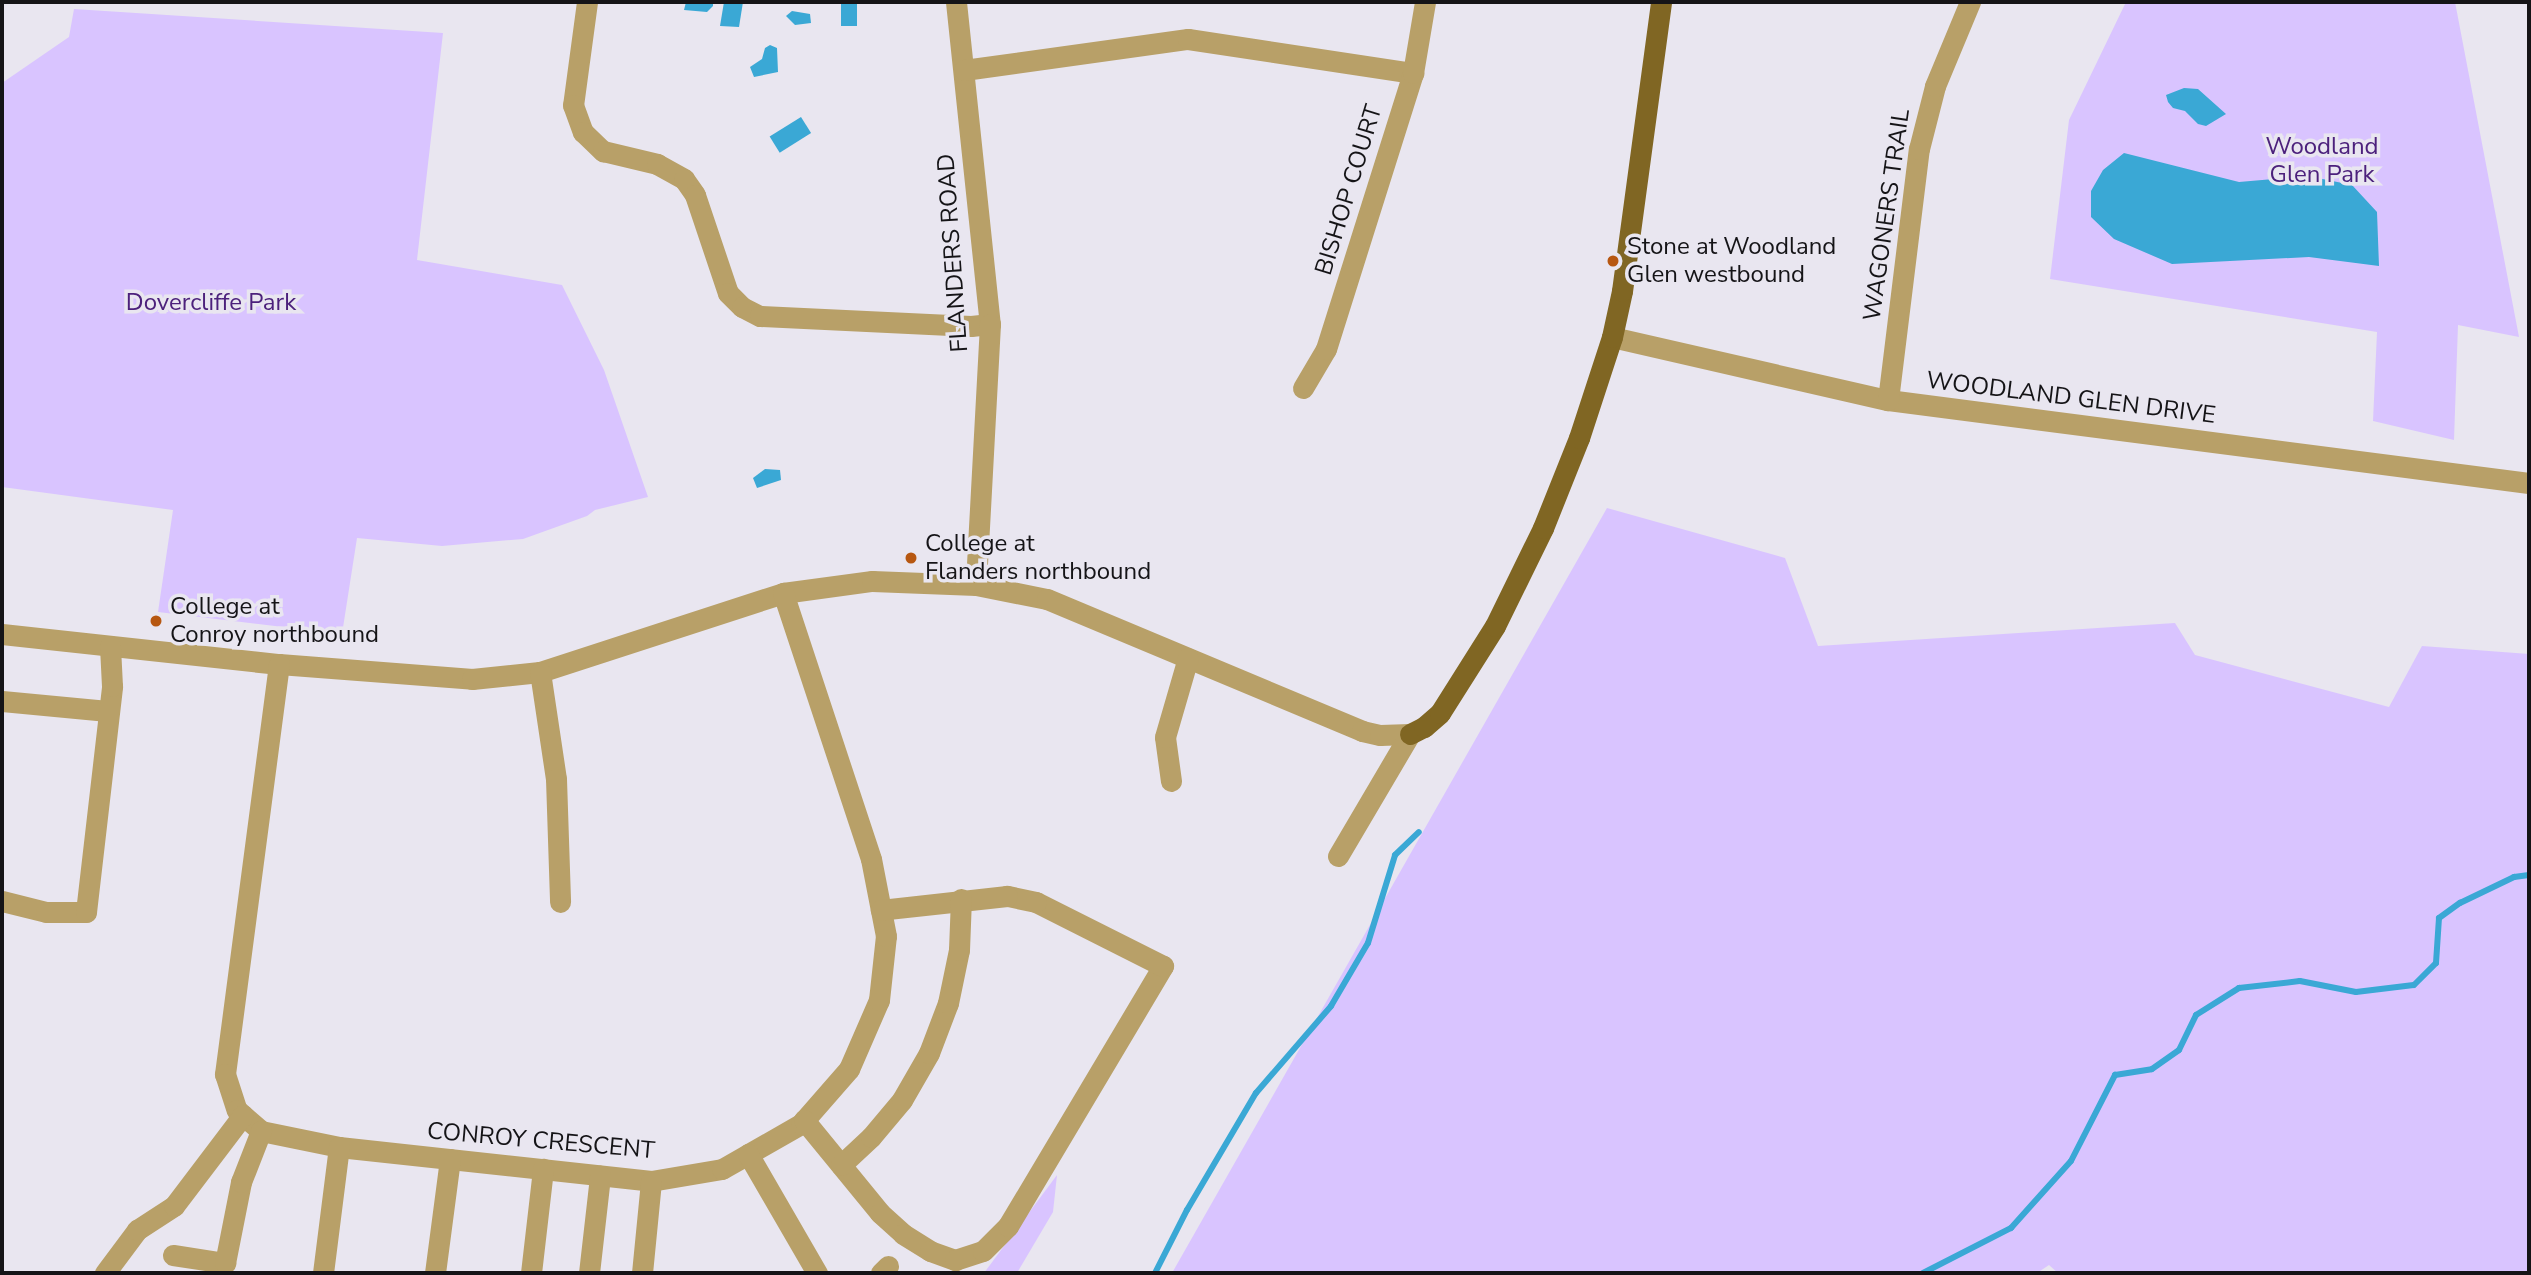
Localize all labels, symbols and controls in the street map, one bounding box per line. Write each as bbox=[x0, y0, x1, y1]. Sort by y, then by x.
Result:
street label: BISHOP COURT bbox=[1309, 101, 1389, 279]
street label: WAGONERS TRAIL bbox=[1858, 107, 1916, 323]
park label: Woodland Glen Park bbox=[2265, 133, 2379, 189]
street label: FLANDERS ROAD bbox=[932, 153, 974, 353]
place label: Stone at Woodland Glen westbound bbox=[1627, 233, 1836, 289]
marker: Stone at Woodland Glen westbound bbox=[1605, 253, 1621, 269]
park label: Dovercliffe Park bbox=[126, 289, 296, 317]
street label: WOODLAND GLEN DRIVE bbox=[1925, 366, 2217, 430]
place label: College at Flanders northbound bbox=[925, 530, 1151, 586]
marker: College at Flanders northbound bbox=[903, 550, 919, 566]
place label: College at Conroy northbound bbox=[170, 593, 379, 649]
marker: College at Conroy northbound bbox=[148, 613, 164, 629]
street label: CONROY CRESCENT bbox=[426, 1117, 656, 1165]

